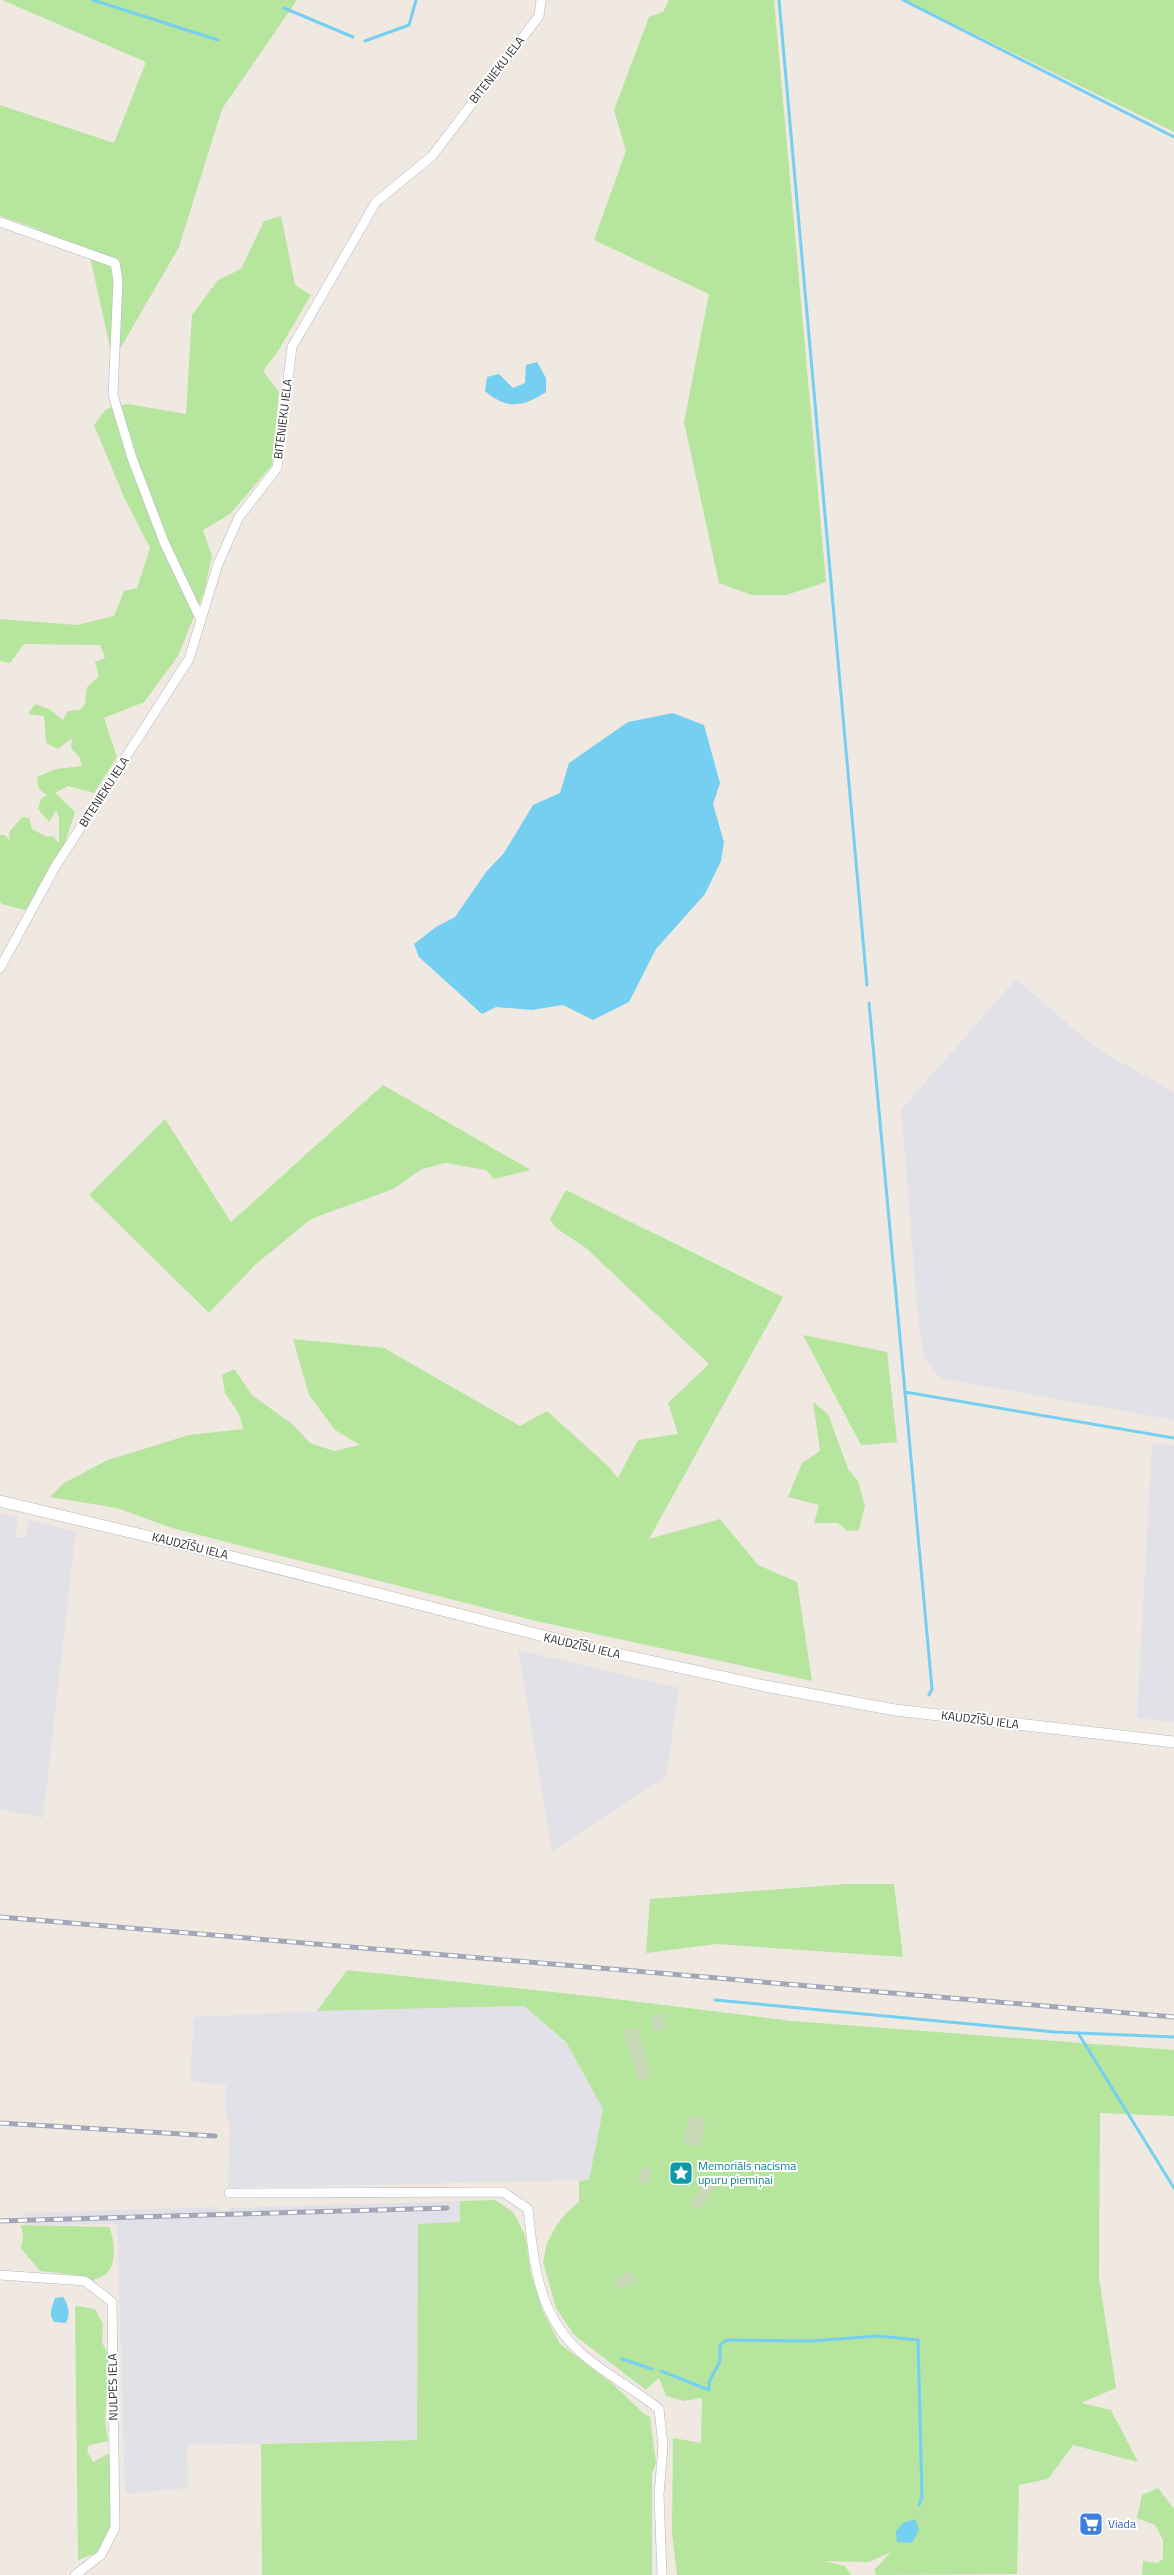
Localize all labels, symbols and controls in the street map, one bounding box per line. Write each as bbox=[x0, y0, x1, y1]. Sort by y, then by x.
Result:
street label: BITENIEKU IELA bbox=[464, 32, 529, 107]
street label: BITENIEKU IELA bbox=[268, 378, 297, 460]
street label: BITENIEKU IELA bbox=[74, 753, 134, 831]
street label: KAUDZĪŠU IELA bbox=[150, 1527, 230, 1564]
street label: KAUDZĪŠU IELA bbox=[542, 1627, 622, 1664]
street label: KAUDZĪŠU IELA bbox=[940, 1705, 1020, 1734]
place label: Memoriāls nacisma upuru piemiņai bbox=[698, 2156, 796, 2189]
place icon: Memoriāls nacisma upuru piemiņai bbox=[668, 2160, 694, 2186]
street label: NULPES IELA bbox=[102, 2353, 123, 2421]
supermarket icon: Viada bbox=[1078, 2511, 1104, 2537]
place label: Viada bbox=[1108, 2514, 1136, 2533]

